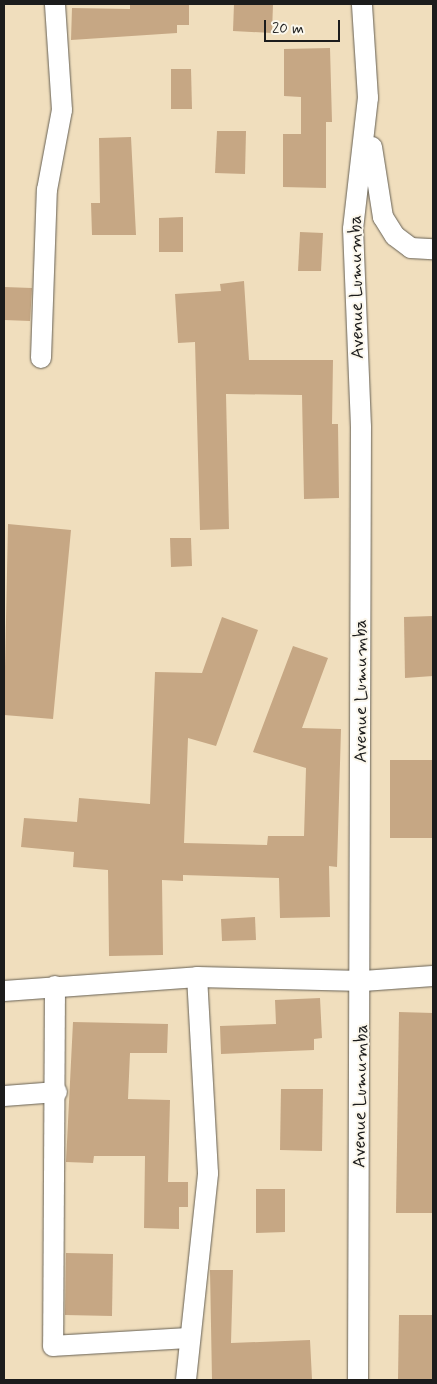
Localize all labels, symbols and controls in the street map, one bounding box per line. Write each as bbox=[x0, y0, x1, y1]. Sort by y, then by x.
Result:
scale bar bbox=[267, 10, 343, 42]
text: 20 m bbox=[272, 19, 304, 39]
street label: Avenue Lumumba bbox=[345, 215, 369, 359]
street label: Avenue Lumumba bbox=[350, 620, 372, 762]
street label: Avenue Lumumba bbox=[349, 1024, 373, 1168]

